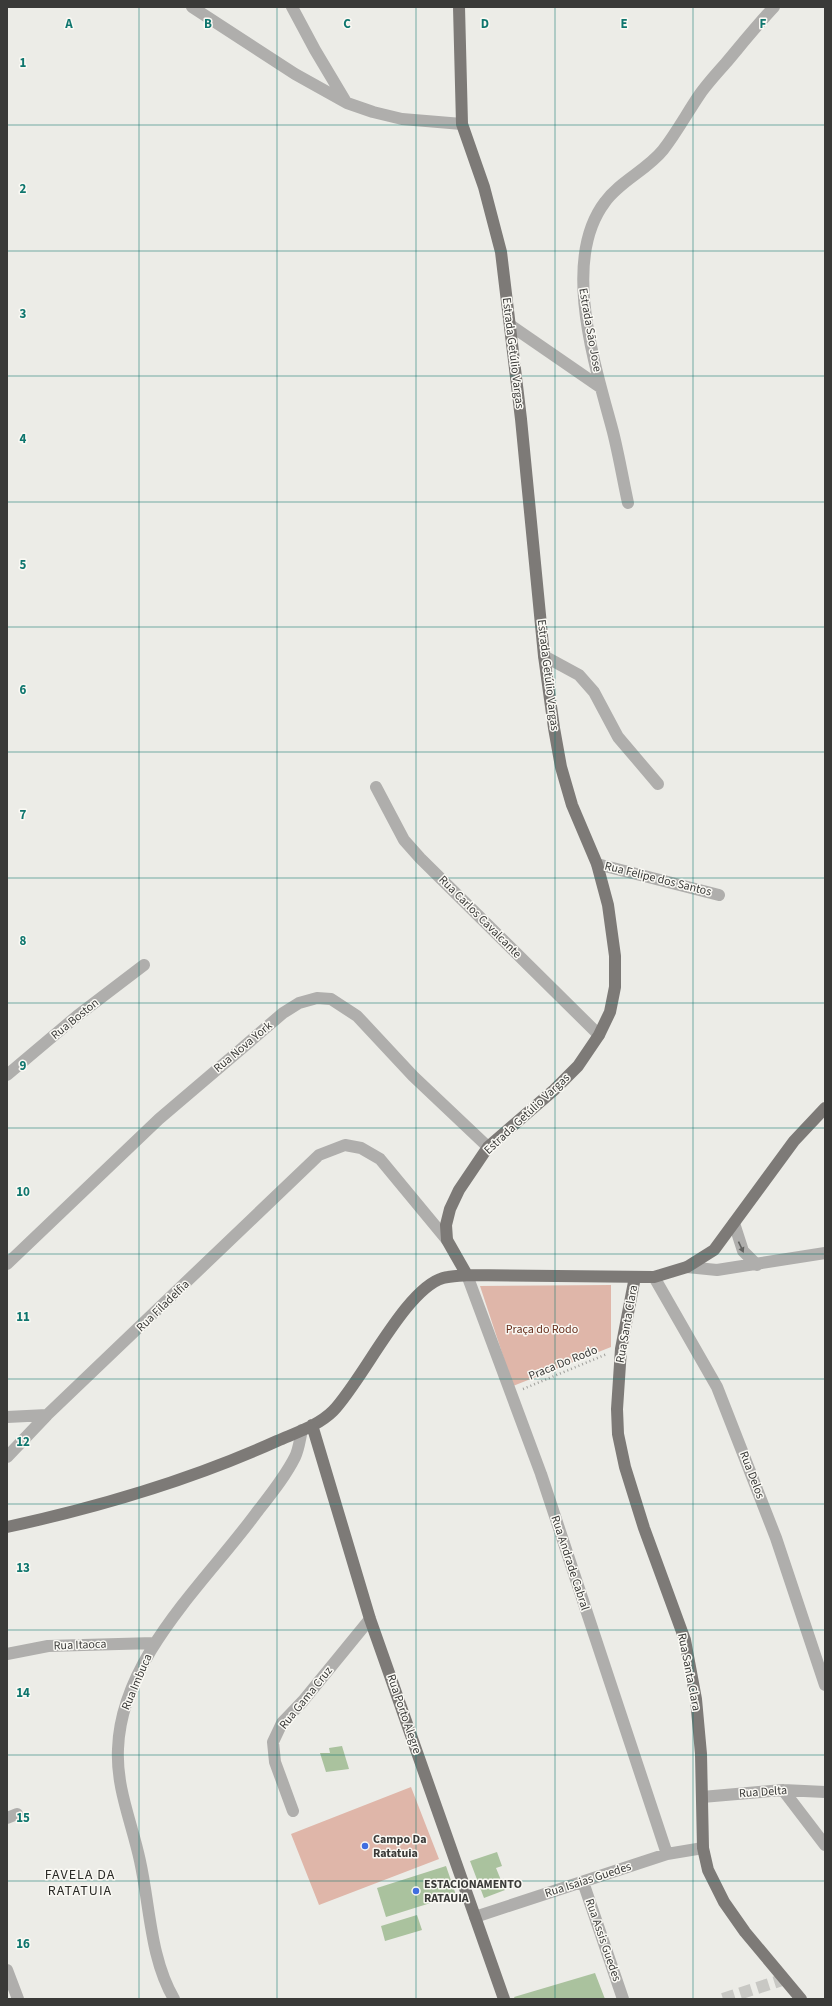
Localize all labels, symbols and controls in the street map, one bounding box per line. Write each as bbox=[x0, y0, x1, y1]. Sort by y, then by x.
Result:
text: A bbox=[64, 15, 73, 33]
text: B bbox=[204, 15, 212, 33]
text: C bbox=[343, 15, 351, 33]
text: D bbox=[481, 15, 489, 33]
text: E bbox=[620, 15, 628, 33]
text: F bbox=[760, 15, 767, 33]
text: 1 bbox=[20, 54, 27, 72]
text: 2 bbox=[20, 180, 27, 198]
street label: Estrada Sāo Jose bbox=[574, 287, 606, 373]
street label: Estrada Getúlio Vargas bbox=[498, 296, 528, 410]
text: 3 bbox=[20, 305, 27, 323]
text: 4 bbox=[20, 430, 27, 448]
text: 5 bbox=[20, 556, 27, 574]
street label: Estrada Getúlio Vargas bbox=[533, 618, 563, 732]
text: 6 bbox=[20, 681, 27, 699]
text: 7 bbox=[20, 806, 27, 824]
street label: Rua Felipe dos Santos bbox=[603, 858, 713, 900]
street label: Rua Carlos Cavalcante bbox=[435, 872, 525, 962]
text: 8 bbox=[20, 932, 27, 950]
street label: Rua Boston bbox=[47, 994, 103, 1044]
street label: Rua Nova York bbox=[210, 1017, 276, 1077]
text: 9 bbox=[20, 1057, 27, 1075]
street label: Estrada Getúlio Vargas bbox=[480, 1070, 574, 1158]
text: 10 bbox=[16, 1183, 30, 1201]
one-way arrow bbox=[738, 1241, 744, 1252]
street label: Rua Filadelfia bbox=[133, 1276, 193, 1336]
street label: Rua Santa Clara bbox=[612, 1284, 642, 1364]
text: 11 bbox=[16, 1308, 30, 1326]
park label: Praça do Rodo bbox=[506, 1321, 578, 1338]
street label: Praca Do Rodo bbox=[526, 1341, 600, 1385]
text: 12 bbox=[16, 1433, 30, 1451]
street label: Rua Delos bbox=[735, 1449, 769, 1501]
street label: Rua Andrade Cabral bbox=[547, 1513, 593, 1613]
text: 13 bbox=[16, 1559, 30, 1577]
street label: Rua Santa Clara bbox=[673, 1632, 705, 1712]
street label: Rua Itaoca bbox=[53, 1636, 107, 1654]
street label: Rua Imbuca bbox=[118, 1651, 156, 1713]
street label: Rua Gama Cruz bbox=[275, 1663, 337, 1733]
street label: Rua Porto Alegre bbox=[382, 1672, 426, 1756]
text: 14 bbox=[16, 1684, 30, 1702]
street label: Rua Delta bbox=[738, 1782, 788, 1802]
text: 15 bbox=[16, 1809, 30, 1827]
place label: Campo Da Ratatuia bbox=[373, 1831, 426, 1862]
marker: Campo Da Ratatuia bbox=[360, 1841, 370, 1851]
street label: Rua Isaias Guedes bbox=[543, 1858, 633, 1902]
district label: FAVELA DA RATATUIA bbox=[45, 1865, 115, 1901]
place label: ESTACIONAMENTO RATAUIA bbox=[424, 1876, 522, 1907]
marker: ESTACIONAMENTO RATAUIA bbox=[411, 1886, 421, 1896]
street label: Rua Assis Guedes bbox=[581, 1896, 625, 1984]
text: 16 bbox=[16, 1935, 30, 1953]

